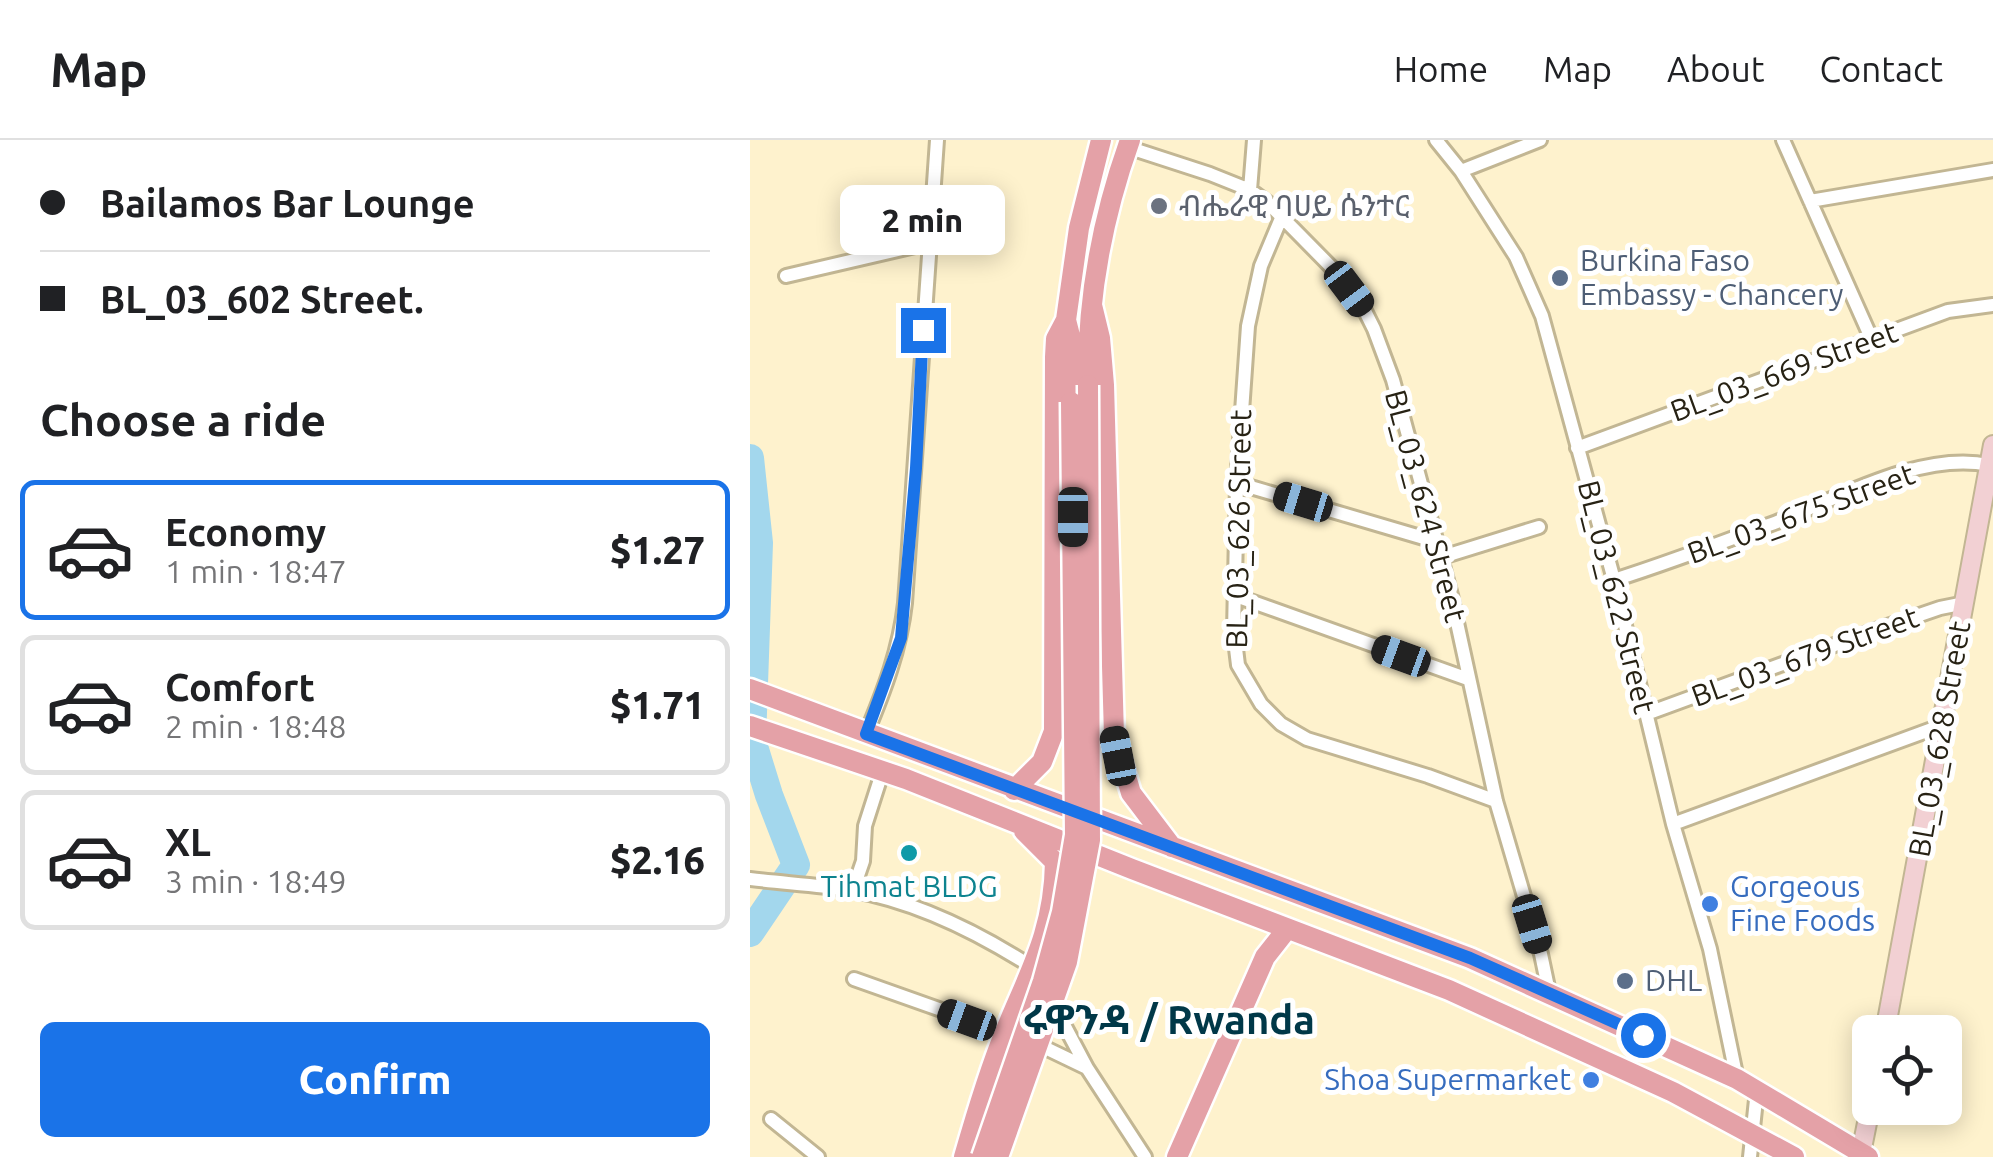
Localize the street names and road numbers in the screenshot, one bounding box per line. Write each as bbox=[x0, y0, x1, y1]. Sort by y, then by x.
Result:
street label: BL_03_669 Street bbox=[1666, 314, 1902, 428]
street label: BL_03_624 Street bbox=[1379, 386, 1473, 626]
street label: BL_03_626 Street bbox=[1219, 409, 1257, 649]
street label: BL_03_675 Street bbox=[1683, 456, 1919, 570]
street label: BL_03_622 Street bbox=[1572, 477, 1662, 717]
street label: BL_03_679 Street bbox=[1687, 599, 1923, 713]
street label: BL_03_628 Street bbox=[1902, 618, 1977, 859]

